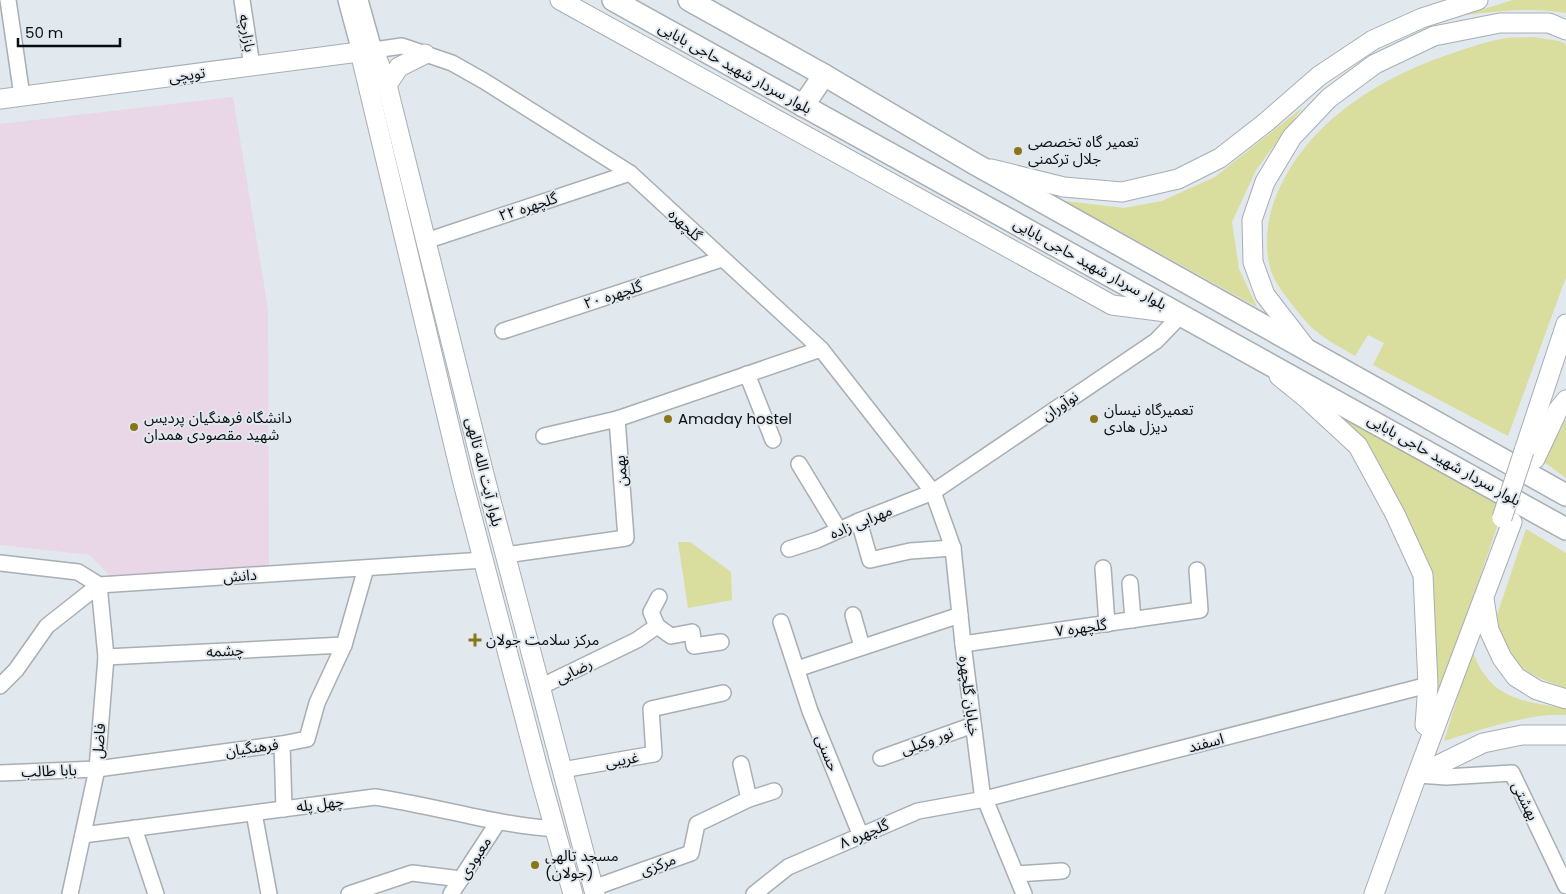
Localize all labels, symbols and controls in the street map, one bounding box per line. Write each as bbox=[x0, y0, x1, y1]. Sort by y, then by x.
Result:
street label: بازارچه bbox=[234, 12, 261, 53]
scale bar bbox=[18, 15, 120, 47]
street label: بلوار سردار شهید حاجی بابایی bbox=[655, 17, 816, 119]
text: 50 m bbox=[25, 22, 63, 43]
street label: توپچی bbox=[167, 62, 207, 88]
place label: تعمیر گاه تخصصی جلال ترکمنی bbox=[1028, 131, 1139, 169]
marker: تعمیر گاه تخصصی جلال ترکمنی bbox=[1012, 145, 1024, 157]
street label: گلچهره ۲۲ bbox=[496, 187, 561, 226]
street label: گلچهره bbox=[664, 204, 707, 246]
street label: بلوار سردار شهید حاجی بابایی bbox=[1010, 213, 1171, 315]
street label: گلچهره ۲۰ bbox=[581, 275, 646, 314]
street label: نوآوران bbox=[1037, 386, 1082, 426]
place label: تعمیرگاه نیسان دیزل هادی bbox=[1104, 399, 1194, 437]
place label: دانشگاه فرهنگیان پردیس شهید مقصودی همدان bbox=[144, 407, 292, 445]
place label: Amaday hostel bbox=[678, 408, 792, 429]
street label: بلوار سردار شهید حاجی بابایی bbox=[1364, 409, 1525, 511]
marker: Amaday hostel bbox=[662, 413, 674, 425]
marker: تعمیرگاه نیسان دیزل هادی bbox=[1088, 413, 1100, 425]
street label: بلوار آیت الله تالهی bbox=[461, 415, 508, 529]
marker: دانشگاه فرهنگیان پردیس شهید مقصودی همدان bbox=[128, 421, 140, 433]
street label: بهمن bbox=[609, 455, 632, 488]
street label: مهرابی زاده bbox=[826, 500, 895, 544]
street label: دانش bbox=[222, 564, 258, 587]
street label: گلچهره ۷ bbox=[1054, 613, 1109, 642]
place label: مرکز سلامت جولان bbox=[486, 629, 599, 650]
marker: مرکز سلامت جولان bbox=[468, 633, 482, 647]
street label: چشمه bbox=[206, 639, 244, 662]
street label: رضایی bbox=[552, 653, 596, 688]
street label: خیابان گلچهره bbox=[954, 655, 985, 737]
street label: نور وکیلی bbox=[898, 721, 956, 760]
street label: فاضل bbox=[87, 722, 110, 759]
street label: اسفند bbox=[1186, 728, 1226, 757]
street label: حسنی bbox=[811, 731, 844, 774]
street label: فرهنگیان bbox=[224, 733, 280, 762]
street label: غریبی bbox=[603, 746, 641, 773]
street label: بابا طالب bbox=[21, 759, 77, 782]
street label: بهشتی bbox=[1507, 778, 1544, 824]
street label: چهل پله bbox=[295, 790, 345, 817]
street label: گلچهره ۸ bbox=[836, 813, 893, 853]
street label: معبودی bbox=[453, 833, 496, 883]
place label: مسجد تالهی (جولان) bbox=[545, 845, 619, 883]
street label: مرکزی bbox=[637, 848, 679, 881]
marker: مسجد تالهی (جولان) bbox=[529, 859, 541, 871]

